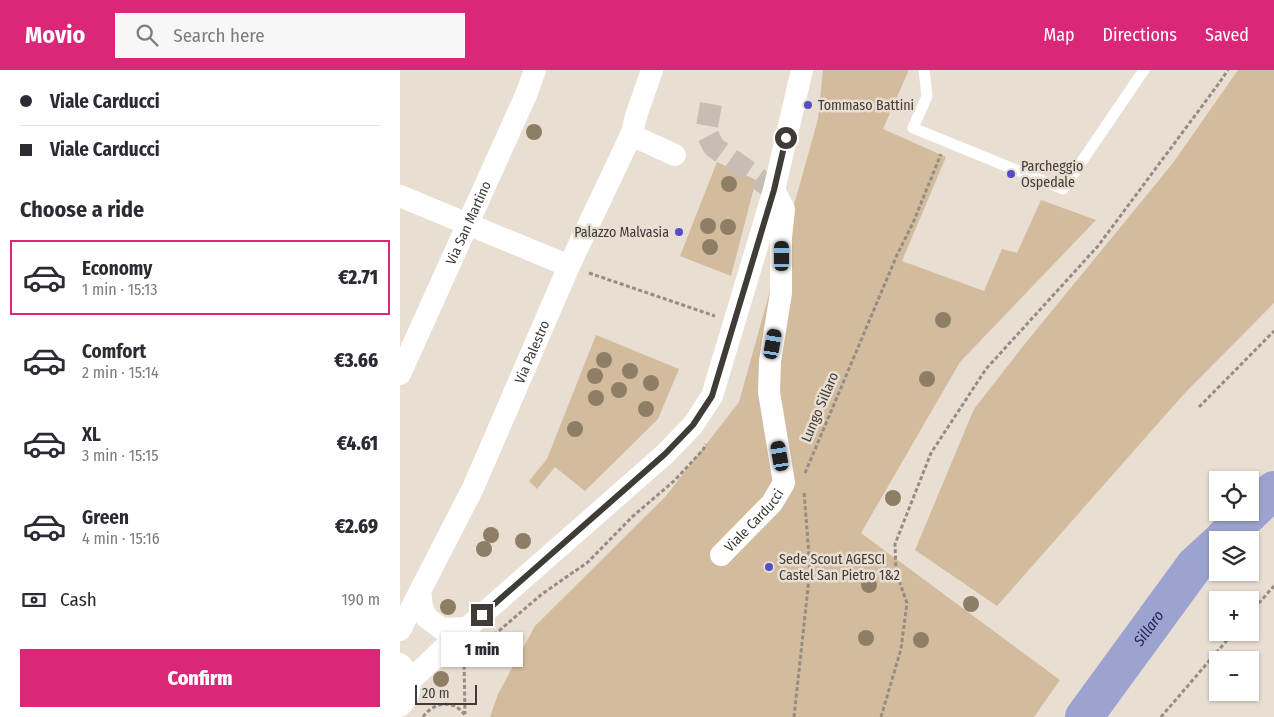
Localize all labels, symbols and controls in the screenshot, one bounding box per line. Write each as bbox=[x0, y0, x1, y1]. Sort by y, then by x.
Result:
search box bbox=[115, 13, 465, 58]
text: Movio bbox=[25, 21, 85, 49]
icon: search bbox=[133, 21, 161, 49]
text: Search here bbox=[173, 24, 265, 47]
text: Map bbox=[1043, 24, 1075, 46]
text: Directions bbox=[1103, 24, 1177, 46]
text: Saved bbox=[1205, 24, 1249, 46]
text: Viale Carducci bbox=[50, 90, 160, 113]
place label: Tommaso Battini bbox=[818, 97, 914, 114]
marker: Tommaso Battini bbox=[802, 99, 814, 111]
route start bbox=[775, 127, 797, 149]
text: Viale Carducci bbox=[50, 138, 160, 161]
place label: Parcheggio Ospedale bbox=[1021, 158, 1083, 191]
marker: Parcheggio Ospedale bbox=[1005, 168, 1017, 180]
street label: Via San Martino bbox=[442, 178, 495, 267]
text: Choose a ride bbox=[20, 196, 144, 223]
place label: Palazzo Malvasia bbox=[574, 224, 669, 241]
marker: Palazzo Malvasia bbox=[673, 226, 685, 238]
car bbox=[774, 241, 789, 271]
icon: car bbox=[22, 255, 67, 300]
text: Economy bbox=[82, 257, 152, 280]
text: €2.71 bbox=[338, 266, 378, 289]
text: 1 min · 15:13 bbox=[82, 280, 157, 299]
street label: Via Palestro bbox=[511, 318, 553, 386]
car bbox=[763, 328, 782, 360]
icon: car bbox=[22, 338, 67, 383]
text: Comfort bbox=[82, 340, 146, 363]
text: €3.66 bbox=[334, 349, 378, 372]
text: 2 min · 15:14 bbox=[82, 363, 159, 382]
street label: Lungo Sillaro bbox=[798, 370, 842, 444]
icon: car bbox=[22, 421, 67, 466]
text: XL bbox=[82, 423, 101, 446]
text: €4.61 bbox=[337, 432, 378, 455]
car bbox=[770, 440, 789, 472]
text: 3 min · 15:15 bbox=[82, 446, 159, 465]
map controls bbox=[1209, 471, 1259, 701]
button: locate bbox=[1209, 471, 1259, 521]
street label: Viale Carducci bbox=[721, 486, 787, 555]
icon: car bbox=[22, 504, 67, 549]
text: Green bbox=[82, 506, 129, 529]
text: €2.69 bbox=[335, 515, 378, 538]
text: 4 min · 15:16 bbox=[82, 529, 160, 548]
button: layers bbox=[1209, 531, 1259, 581]
place label: Sede Scout AGESCI Castel San Pietro 1&2 bbox=[779, 551, 900, 584]
marker: Sede Scout AGESCI Castel San Pietro 1&2 bbox=[763, 561, 775, 573]
icon: cash bbox=[20, 586, 48, 614]
text: Cash bbox=[60, 588, 97, 611]
text: 190 m bbox=[342, 590, 380, 609]
button: + bbox=[1209, 591, 1259, 641]
route end bbox=[471, 604, 493, 626]
water label: Sillaro bbox=[1129, 607, 1168, 650]
callout: 1 min bbox=[441, 632, 523, 668]
text: 1 min bbox=[465, 640, 499, 659]
button: Confirm bbox=[20, 649, 380, 707]
button: − bbox=[1209, 651, 1259, 701]
scale bar bbox=[415, 682, 478, 705]
text: 20 m bbox=[422, 685, 450, 702]

